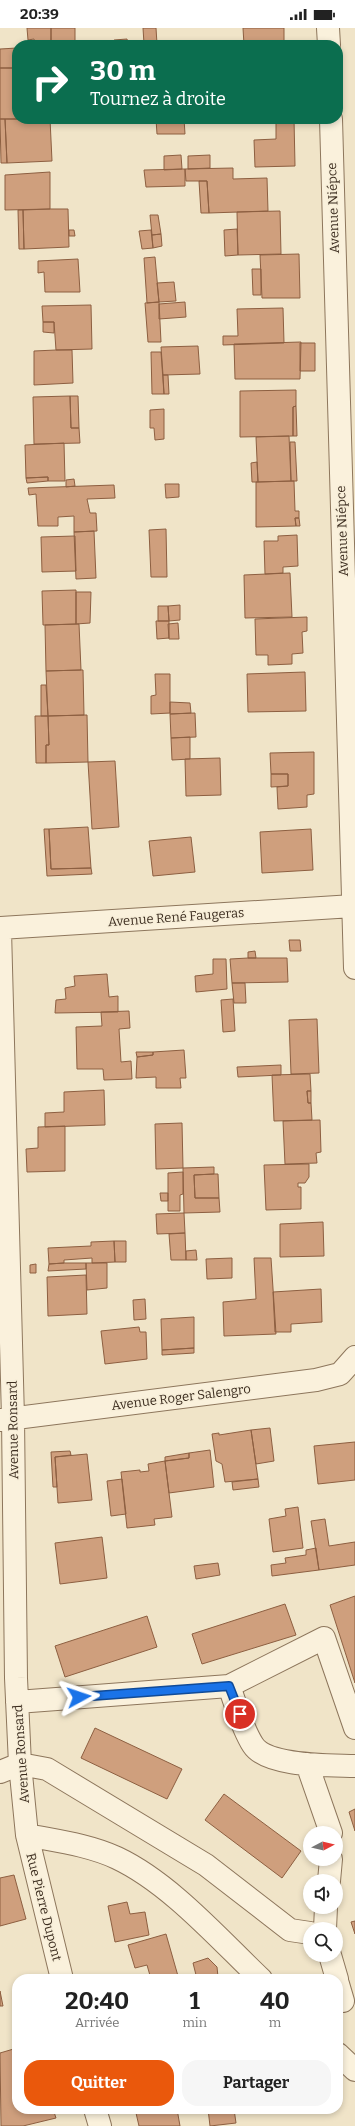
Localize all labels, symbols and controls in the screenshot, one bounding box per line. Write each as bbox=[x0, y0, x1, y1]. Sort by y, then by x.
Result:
text: 20:39 bbox=[20, 5, 59, 23]
text: 30 m bbox=[90, 54, 156, 87]
icon: right bbox=[24, 56, 76, 108]
text: Tournez à droite bbox=[90, 88, 226, 110]
street label: Avenue Niépce bbox=[324, 162, 342, 254]
street label: Avenue Niépce bbox=[333, 485, 351, 577]
street label: Avenue René Faugeras bbox=[107, 905, 245, 929]
street label: Avenue Ronsard bbox=[5, 1380, 21, 1480]
street label: Avenue Roger Salengro bbox=[110, 1381, 252, 1413]
position arrow bbox=[58, 1676, 100, 1718]
pin bbox=[223, 1697, 257, 1731]
icon: arrive bbox=[229, 1703, 251, 1725]
street label: Avenue Ronsard bbox=[10, 1704, 32, 1804]
north arrow bbox=[303, 1826, 343, 1866]
map controls bbox=[303, 1826, 343, 1962]
street label: Rue Pierre Dupont bbox=[23, 1851, 65, 1963]
button: sound bbox=[303, 1874, 343, 1914]
button: search bbox=[303, 1922, 343, 1962]
text: 20:40 bbox=[65, 1987, 129, 2015]
text: 1 bbox=[189, 1987, 200, 2015]
text: 40 bbox=[260, 1987, 290, 2015]
text: Arrivée bbox=[75, 2015, 119, 2030]
text: min bbox=[182, 2015, 207, 2030]
text: m bbox=[269, 2015, 281, 2030]
button: Quitter bbox=[24, 2060, 174, 2106]
button: Partager bbox=[182, 2060, 331, 2106]

